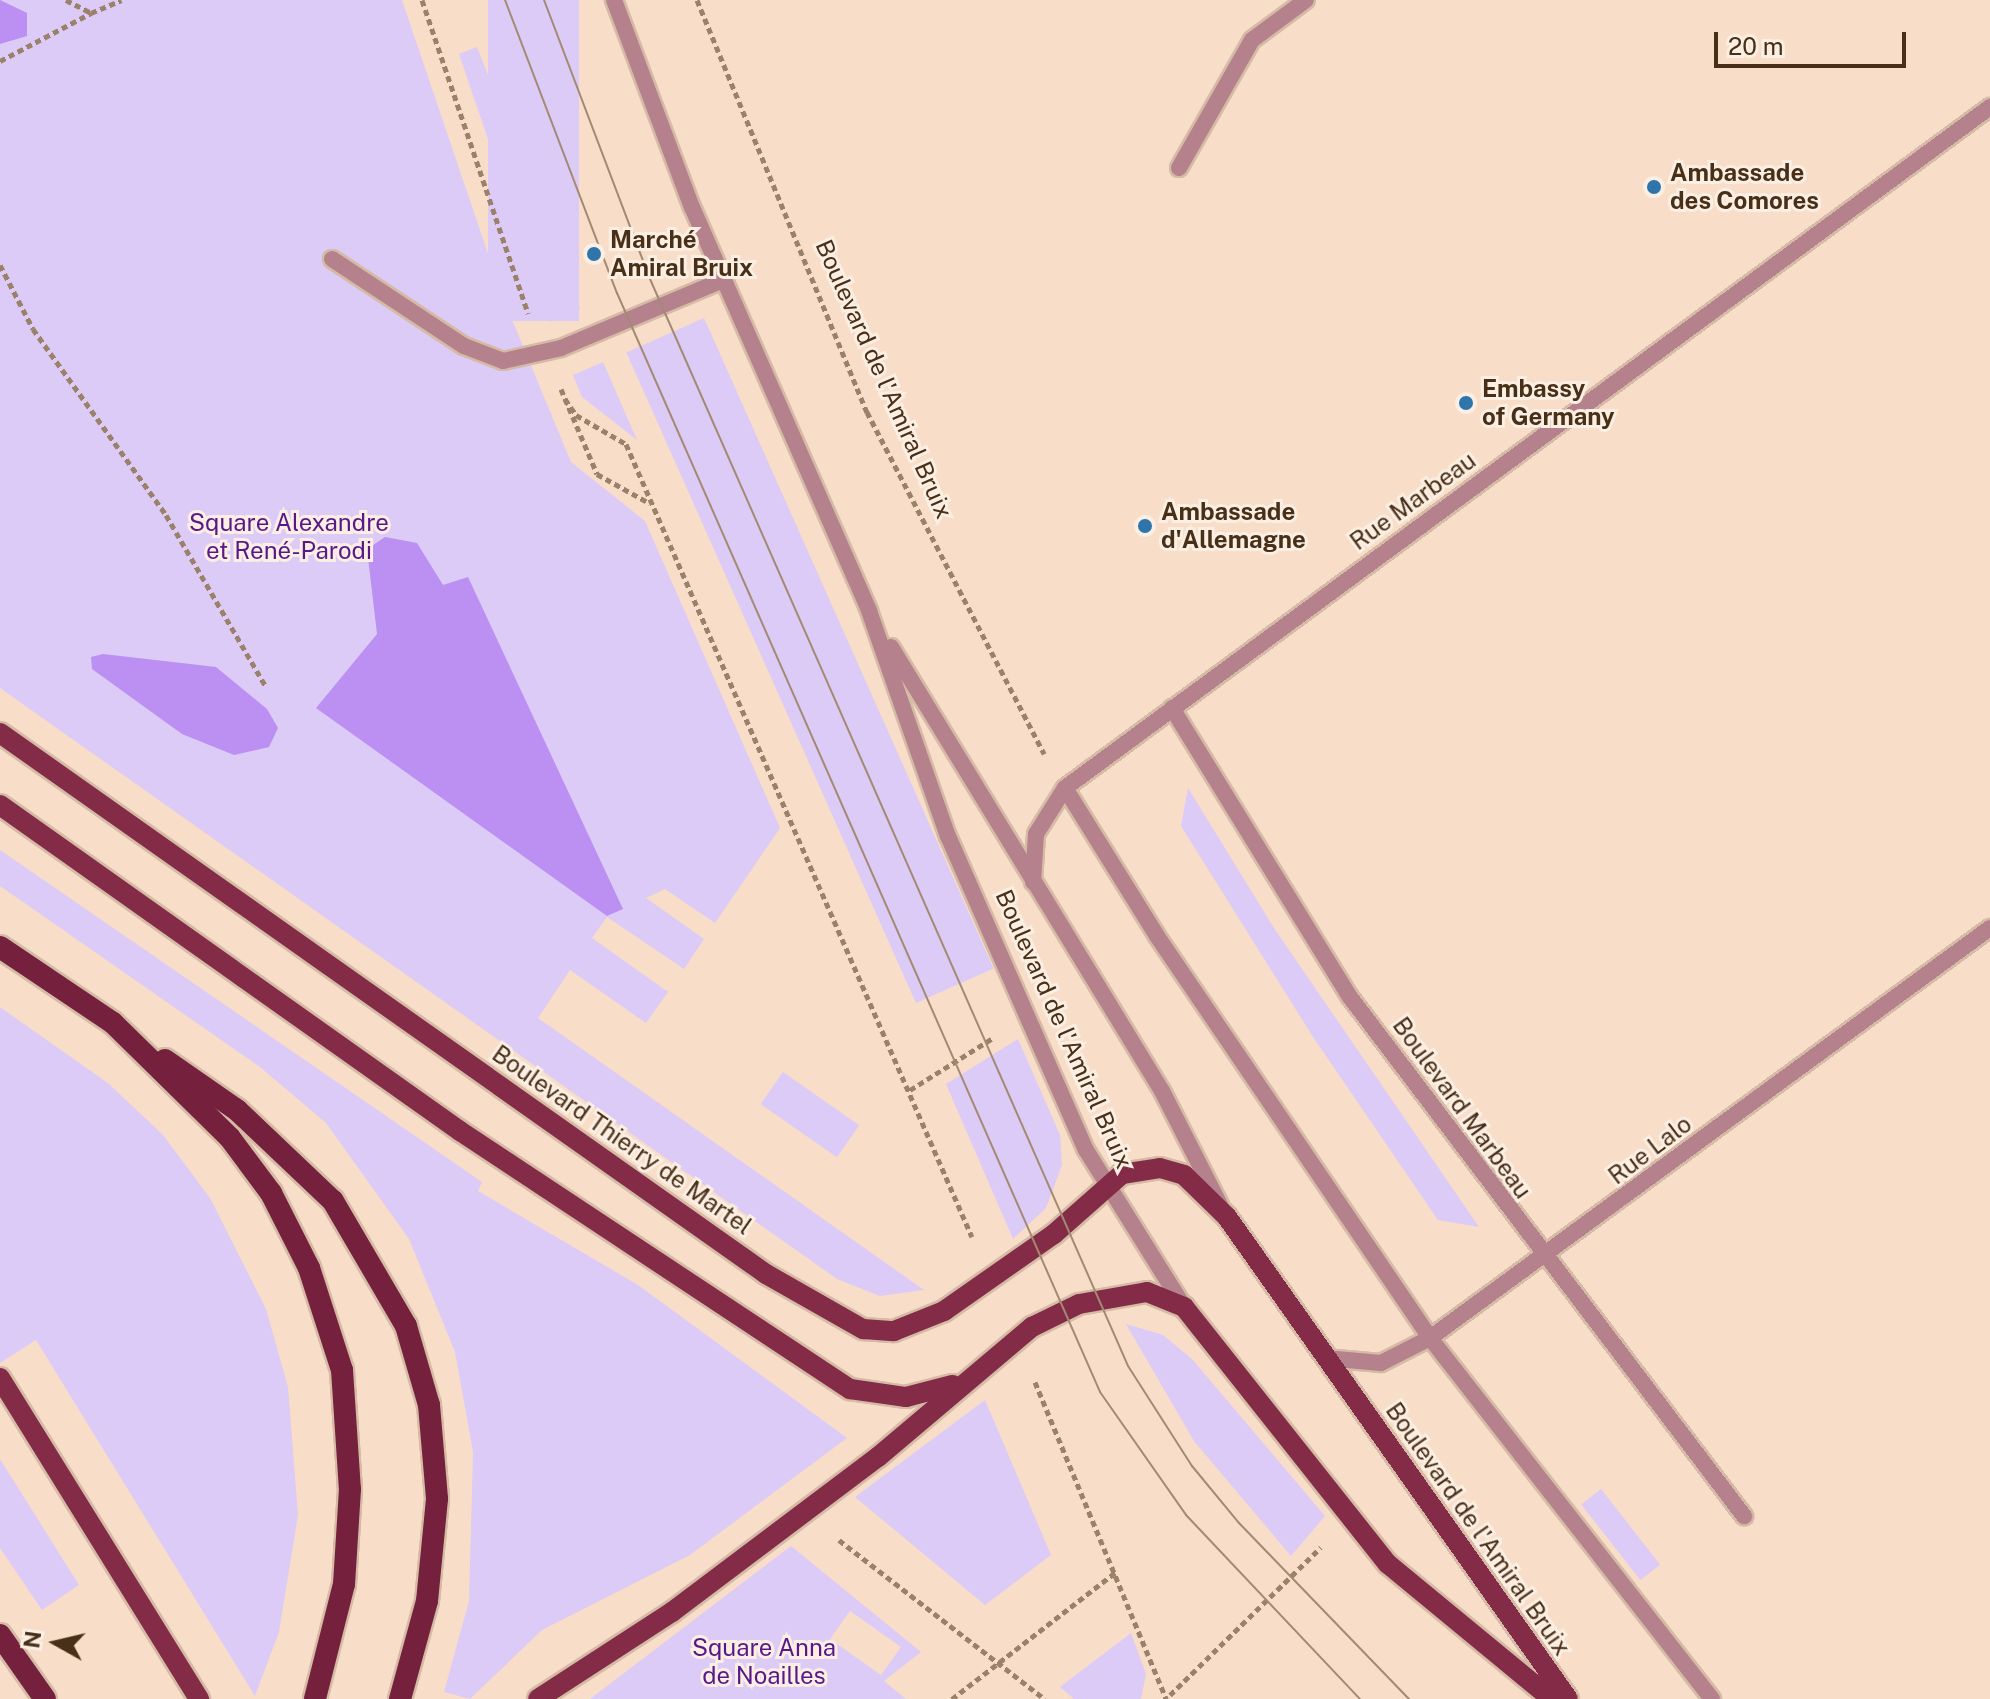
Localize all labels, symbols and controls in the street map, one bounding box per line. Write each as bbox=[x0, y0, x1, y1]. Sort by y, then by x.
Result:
scale bar bbox=[1718, 16, 1910, 66]
text: 20 m bbox=[1728, 32, 1784, 60]
place label: Ambassade des Comores bbox=[1670, 159, 1819, 215]
marker: Ambassade des Comores bbox=[1645, 178, 1663, 196]
place label: Marché Amiral Bruix bbox=[610, 226, 753, 282]
street label: Boulevard de l'Amiral Bruix bbox=[809, 235, 959, 523]
marker: Marché Amiral Bruix bbox=[585, 245, 603, 263]
place label: Embassy of Germany bbox=[1482, 375, 1615, 431]
marker: Embassy of Germany bbox=[1457, 394, 1475, 412]
street label: Rue Marbeau bbox=[1345, 446, 1481, 556]
place label: Ambassade d'Allemagne bbox=[1161, 498, 1306, 554]
park label: Square Alexandre et René-Parodi bbox=[189, 509, 389, 565]
marker: Ambassade d'Allemagne bbox=[1136, 517, 1154, 535]
street label: Boulevard de l'Amiral Bruix bbox=[989, 885, 1139, 1173]
street label: Boulevard Marbeau bbox=[1387, 1012, 1537, 1204]
street label: Boulevard Thierry de Martel bbox=[486, 1039, 758, 1241]
street label: Rue Lalo bbox=[1603, 1109, 1697, 1191]
street label: Boulevard de l'Amiral Bruix bbox=[1379, 1397, 1577, 1661]
north arrow bbox=[16, 1603, 96, 1683]
text: N bbox=[18, 1629, 46, 1650]
park label: Square Anna de Noailles bbox=[692, 1634, 836, 1690]

